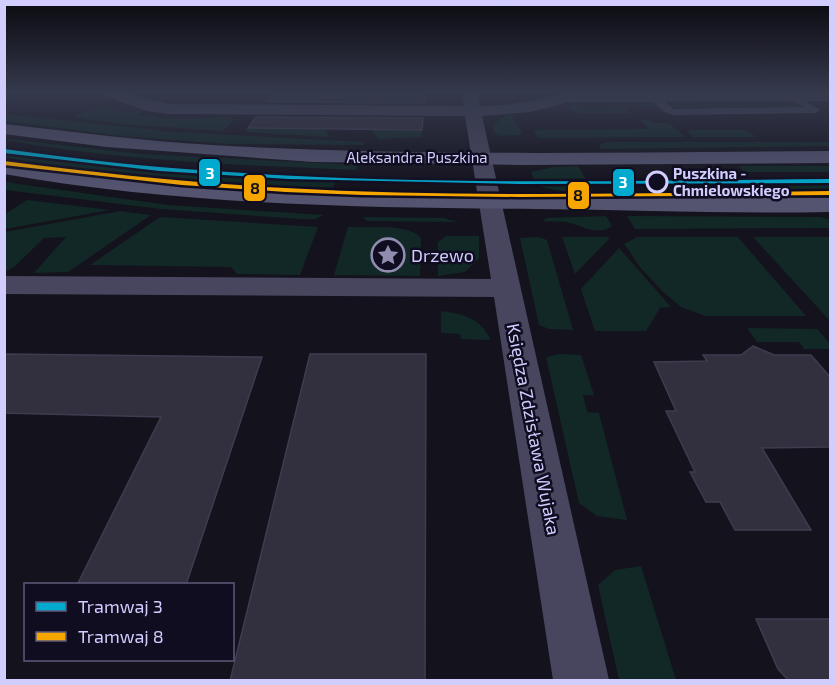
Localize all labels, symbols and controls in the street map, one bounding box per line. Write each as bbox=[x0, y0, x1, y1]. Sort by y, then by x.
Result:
street label: Aleksandra Puszkina bbox=[346, 148, 488, 166]
line badge: 3 bbox=[198, 158, 221, 187]
text: 3 bbox=[205, 163, 215, 182]
place label: Puszkina - Chmielowskiego bbox=[673, 164, 790, 199]
line badge: 3 bbox=[612, 168, 635, 197]
marker: Puszkina - Chmielowskiego bbox=[646, 171, 668, 193]
text: 3 bbox=[618, 172, 628, 191]
line badge: 8 bbox=[243, 174, 266, 202]
text: 8 bbox=[250, 178, 260, 197]
line badge: 8 bbox=[567, 181, 590, 210]
text: 8 bbox=[573, 185, 583, 204]
place icon: Drzewo bbox=[370, 237, 406, 273]
place label: Drzewo bbox=[411, 244, 474, 266]
street label: Księdza Zdzisława Wujaka bbox=[503, 321, 565, 537]
legend bbox=[24, 583, 234, 661]
text: Tramwaj 3 bbox=[78, 595, 163, 617]
text: Tramwaj 8 bbox=[78, 625, 164, 647]

